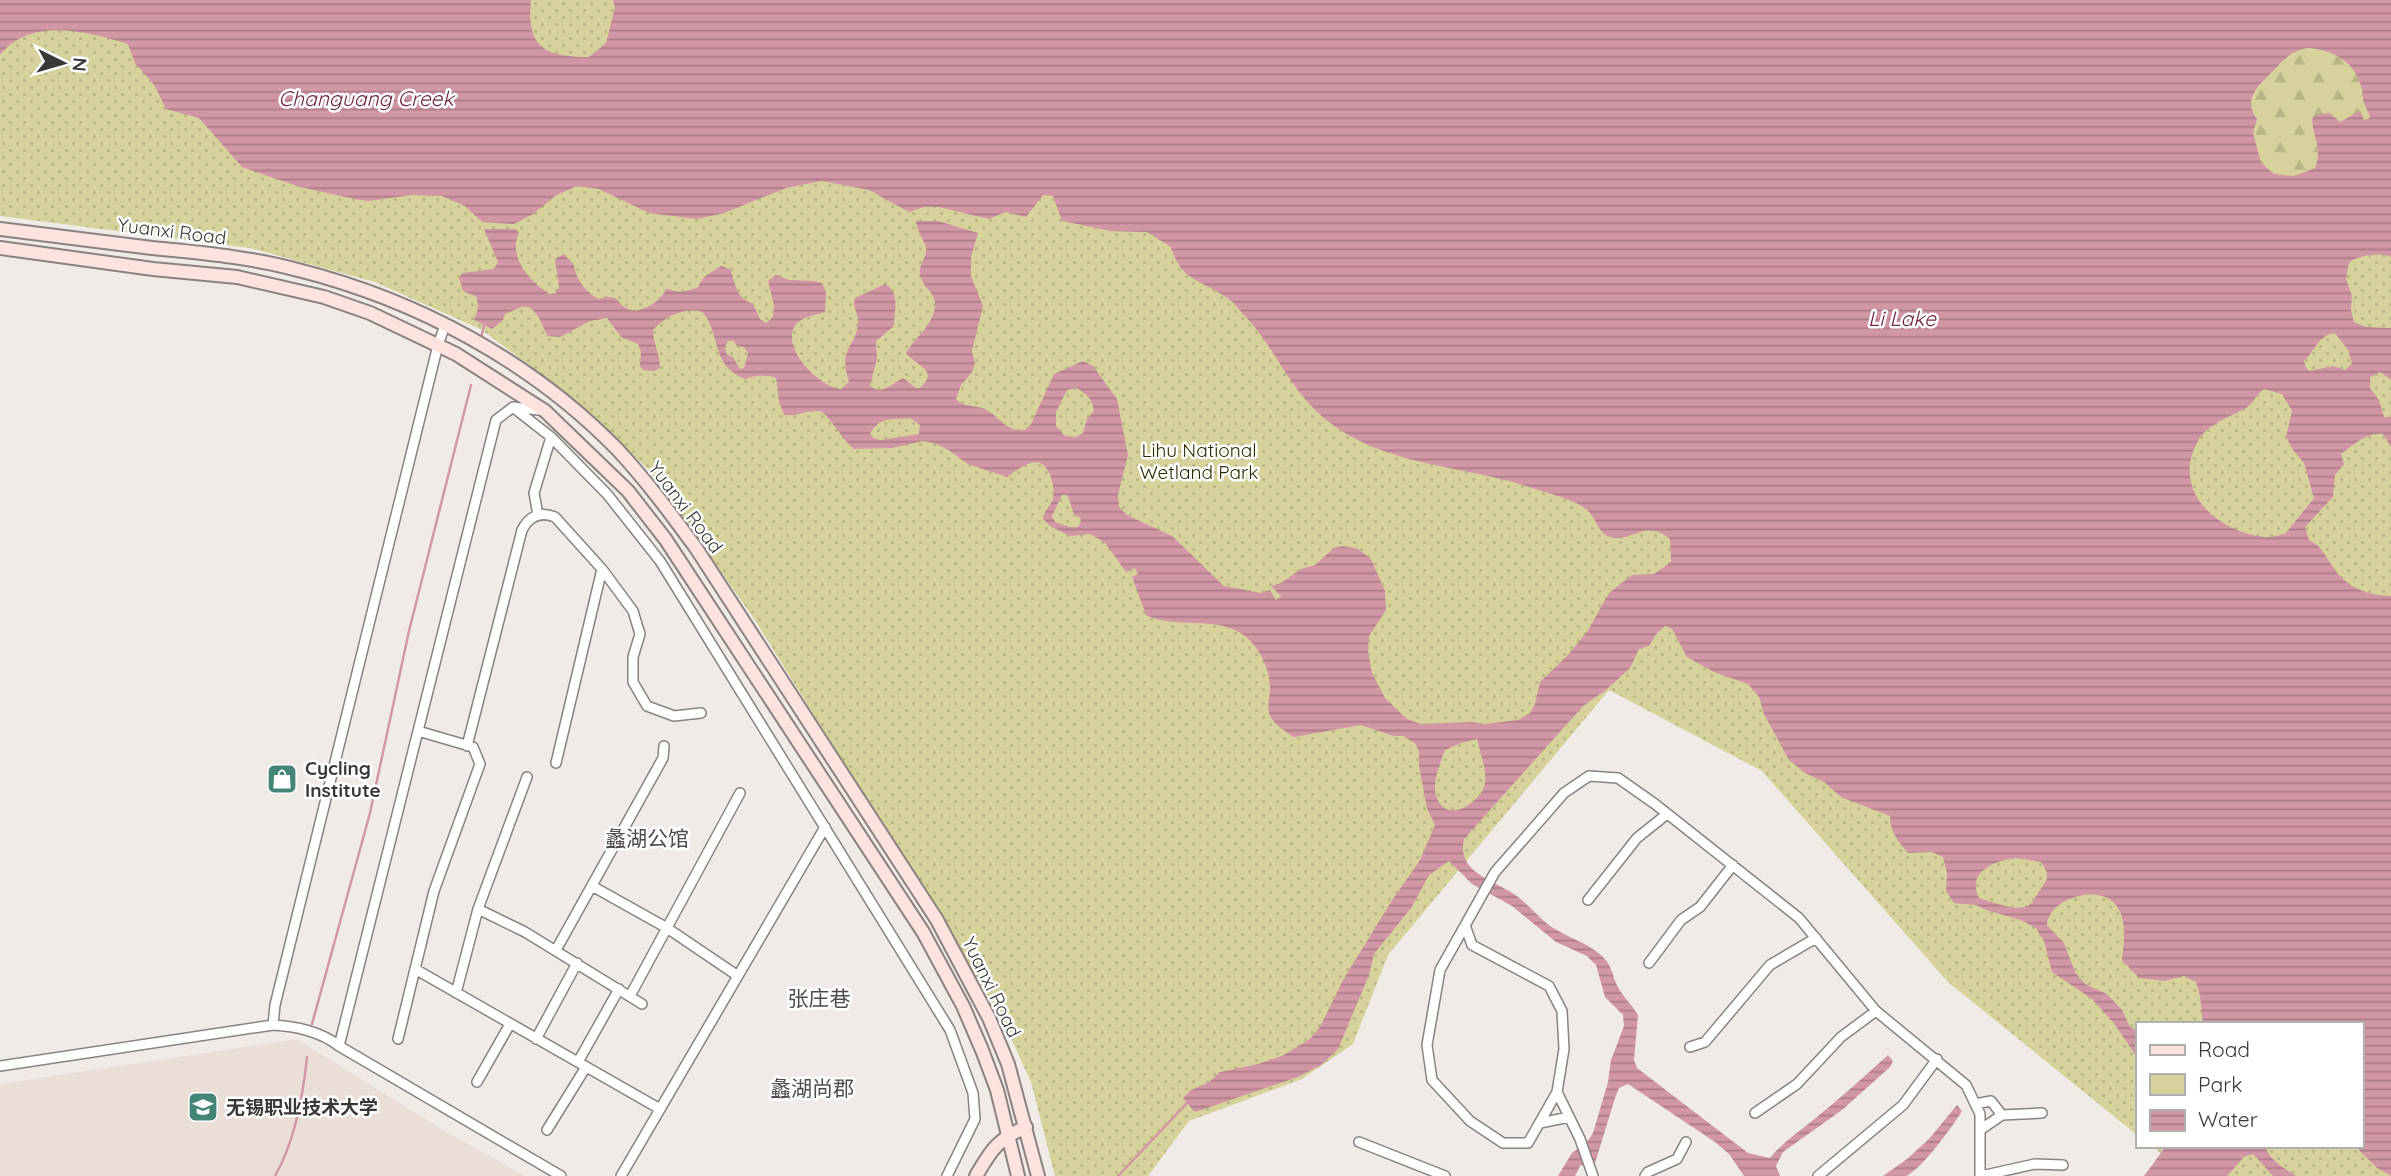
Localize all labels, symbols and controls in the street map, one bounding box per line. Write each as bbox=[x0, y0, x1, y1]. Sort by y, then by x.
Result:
north arrow bbox=[28, 28, 98, 98]
text: N bbox=[67, 56, 92, 72]
water label: Changuang Creek bbox=[278, 85, 455, 111]
street label: Yuanxi Road bbox=[116, 212, 228, 250]
water label: Li Lake bbox=[1868, 305, 1937, 331]
park label: Lihu National Wetland Park bbox=[1139, 438, 1259, 484]
street label: Yuanxi Road bbox=[644, 456, 728, 558]
place label: Cycling Institute bbox=[305, 756, 381, 802]
shop icon: Cycling Institute bbox=[265, 762, 299, 796]
district label: 蠡湖公馆 bbox=[605, 825, 689, 851]
street label: Yuanxi Road bbox=[957, 933, 1027, 1041]
district label: 张庄巷 bbox=[788, 985, 851, 1011]
legend bbox=[2136, 1022, 2363, 1148]
text: Road bbox=[2198, 1036, 2250, 1062]
text: Park bbox=[2198, 1071, 2242, 1097]
district label: 蠡湖尚郡 bbox=[770, 1075, 854, 1101]
school or university icon: 无锡职业技术大学 bbox=[186, 1090, 220, 1124]
place label: 无锡职业技术大学 bbox=[226, 1095, 378, 1119]
text: Water bbox=[2198, 1106, 2258, 1132]

